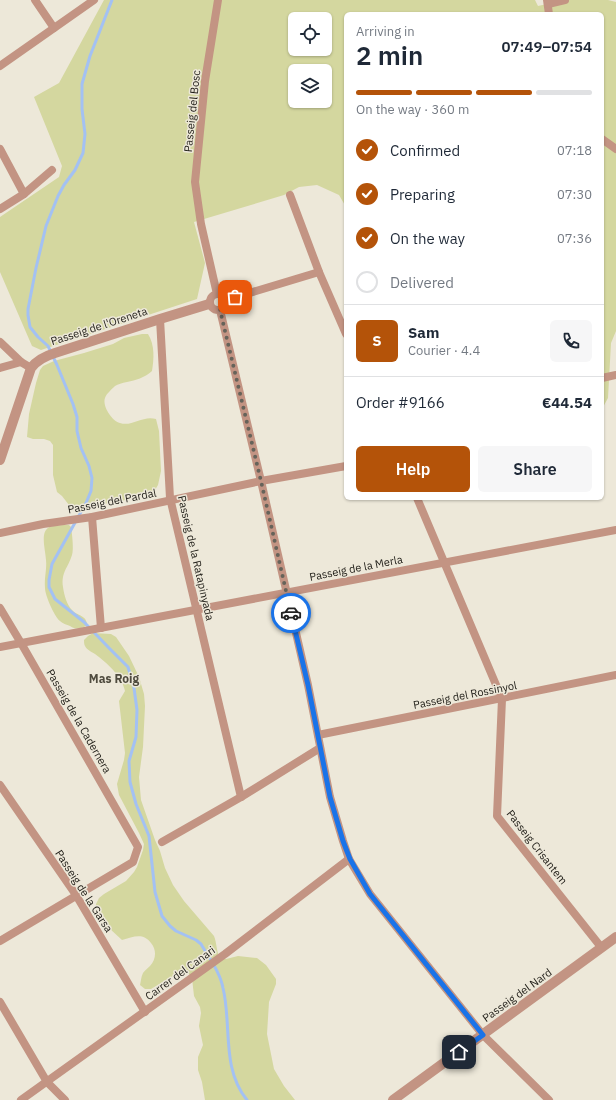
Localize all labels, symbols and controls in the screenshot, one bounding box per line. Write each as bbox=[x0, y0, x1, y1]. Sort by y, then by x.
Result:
map controls bbox=[288, 12, 332, 108]
button: locate bbox=[288, 12, 332, 56]
text: Arriving in bbox=[356, 23, 415, 40]
text: 07:49–07:54 bbox=[502, 37, 592, 56]
text: 2 min bbox=[356, 38, 423, 72]
button: layers bbox=[288, 64, 332, 108]
street label: Passeig del Bosc bbox=[181, 69, 203, 153]
text: On the way · 360 m bbox=[356, 101, 469, 118]
icon: check bbox=[356, 139, 378, 161]
text: Confirmed bbox=[390, 141, 460, 160]
text: 07:18 bbox=[557, 142, 592, 159]
icon: check bbox=[356, 183, 378, 205]
text: Preparing bbox=[390, 185, 455, 204]
text: 07:30 bbox=[557, 186, 592, 203]
icon: check bbox=[356, 227, 378, 249]
text: On the way bbox=[390, 229, 465, 248]
text: 07:36 bbox=[557, 230, 592, 247]
text: Delivered bbox=[390, 273, 454, 292]
pin bbox=[218, 280, 252, 314]
icon: bag bbox=[224, 286, 246, 308]
street label: Passeig de l'Oreneta bbox=[49, 304, 149, 348]
button: phone bbox=[550, 320, 592, 362]
text: Sam bbox=[408, 323, 439, 342]
text: S bbox=[372, 331, 382, 350]
text: Courier · 4.4 bbox=[408, 342, 480, 359]
text: Order #9166 bbox=[356, 393, 445, 412]
text: €44.54 bbox=[542, 393, 592, 412]
button: Help bbox=[356, 446, 470, 492]
button: Share bbox=[478, 446, 592, 492]
street label: Passeig del Pardal bbox=[67, 486, 157, 516]
street label: Passeig de la Ratapinyada bbox=[175, 494, 217, 622]
street label: Passeig de la Merla bbox=[308, 552, 404, 584]
courier bbox=[271, 593, 311, 633]
icon: car bbox=[280, 602, 302, 624]
street label: Passeig de la Cadernera bbox=[43, 666, 115, 776]
district label: Mas Roig bbox=[89, 671, 140, 686]
street label: Passeig del Rossinyol bbox=[412, 678, 518, 712]
street label: Passeig Crisantem bbox=[504, 807, 570, 887]
street label: Passeig de la Garsa bbox=[52, 847, 116, 935]
street label: Carrer del Canari bbox=[142, 943, 218, 1003]
street label: Passeig del Nard bbox=[480, 965, 554, 1025]
pin bbox=[442, 1035, 476, 1069]
icon: home bbox=[448, 1041, 470, 1063]

